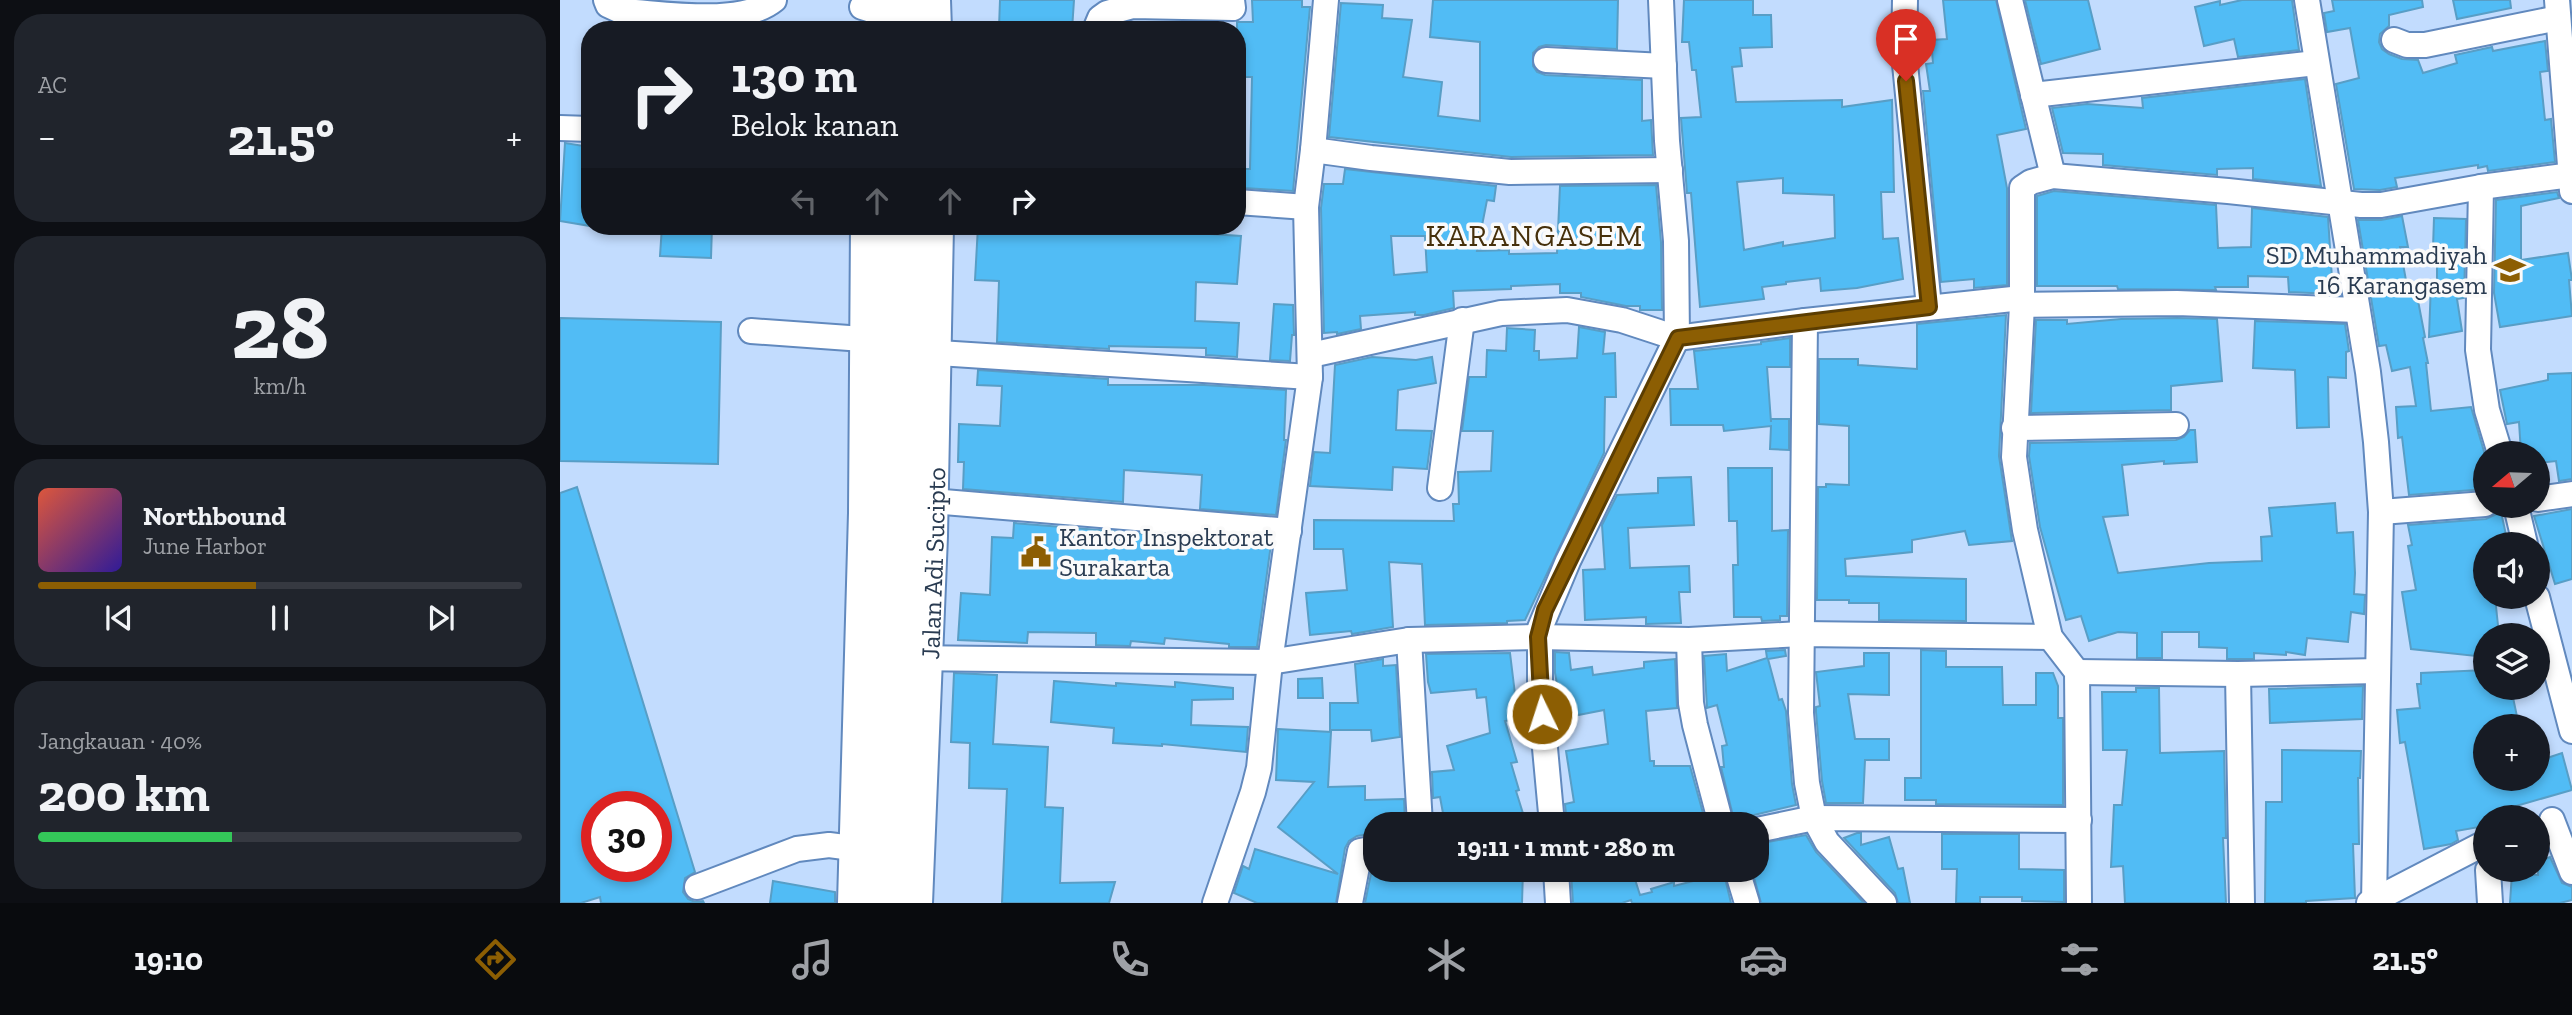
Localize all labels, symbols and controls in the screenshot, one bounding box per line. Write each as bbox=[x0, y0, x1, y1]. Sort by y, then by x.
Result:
pin bbox=[1876, 9, 1936, 81]
icon: arrive bbox=[1887, 20, 1925, 58]
text: 130 m bbox=[731, 46, 857, 105]
icon: right bbox=[616, 49, 707, 140]
text: AC bbox=[38, 71, 67, 99]
text: 21.5° bbox=[227, 106, 334, 168]
text: Belok kanan bbox=[731, 106, 898, 144]
text: − bbox=[38, 114, 56, 160]
text: + bbox=[506, 114, 522, 160]
icon: left bbox=[785, 182, 823, 220]
icon: ahead bbox=[858, 182, 896, 220]
icon: ahead bbox=[931, 182, 969, 220]
icon: right bbox=[1004, 182, 1042, 220]
district label: KARANGASEM bbox=[1426, 218, 1644, 254]
place label: SD Muhammadiyah 16 Karangasem bbox=[2266, 239, 2488, 301]
school or university icon: SD Muhammadiyah 16 Karangasem bbox=[2493, 253, 2527, 287]
text: 28 bbox=[231, 272, 329, 381]
text: km/h bbox=[254, 372, 306, 400]
north arrow bbox=[2473, 441, 2550, 518]
map controls bbox=[2473, 441, 2550, 882]
street label: Jalan Adi Sucipto bbox=[914, 467, 952, 660]
text: Northbound bbox=[143, 500, 286, 532]
place label: Kantor Inspektorat Surakarta bbox=[1059, 521, 1274, 583]
text: June Harbor bbox=[143, 532, 267, 560]
button: sound bbox=[2473, 532, 2550, 609]
public building icon: Kantor Inspektorat Surakarta bbox=[1019, 535, 1053, 569]
icon: previous bbox=[100, 599, 138, 637]
icon: pause bbox=[261, 599, 299, 637]
icon: next bbox=[422, 599, 460, 637]
button: layers bbox=[2473, 623, 2550, 700]
position arrow bbox=[1505, 677, 1579, 751]
button: + bbox=[2473, 714, 2550, 791]
text: Jangkauan · 40% bbox=[38, 727, 202, 755]
text: 200 km bbox=[38, 762, 210, 824]
speed limit sign: 30 bbox=[581, 791, 672, 882]
button: − bbox=[2473, 805, 2550, 882]
text: 19:11 · 1 mnt · 280 m bbox=[1457, 831, 1675, 863]
icon: directions bbox=[471, 935, 520, 984]
icon: music bbox=[788, 935, 837, 984]
icon: phone bbox=[1105, 935, 1154, 984]
icon: climate bbox=[1422, 935, 1471, 984]
icon: car bbox=[1739, 935, 1788, 984]
icon: filters bbox=[2055, 935, 2104, 984]
text: 19:10 bbox=[134, 940, 203, 978]
text: 21.5° bbox=[2372, 940, 2438, 978]

